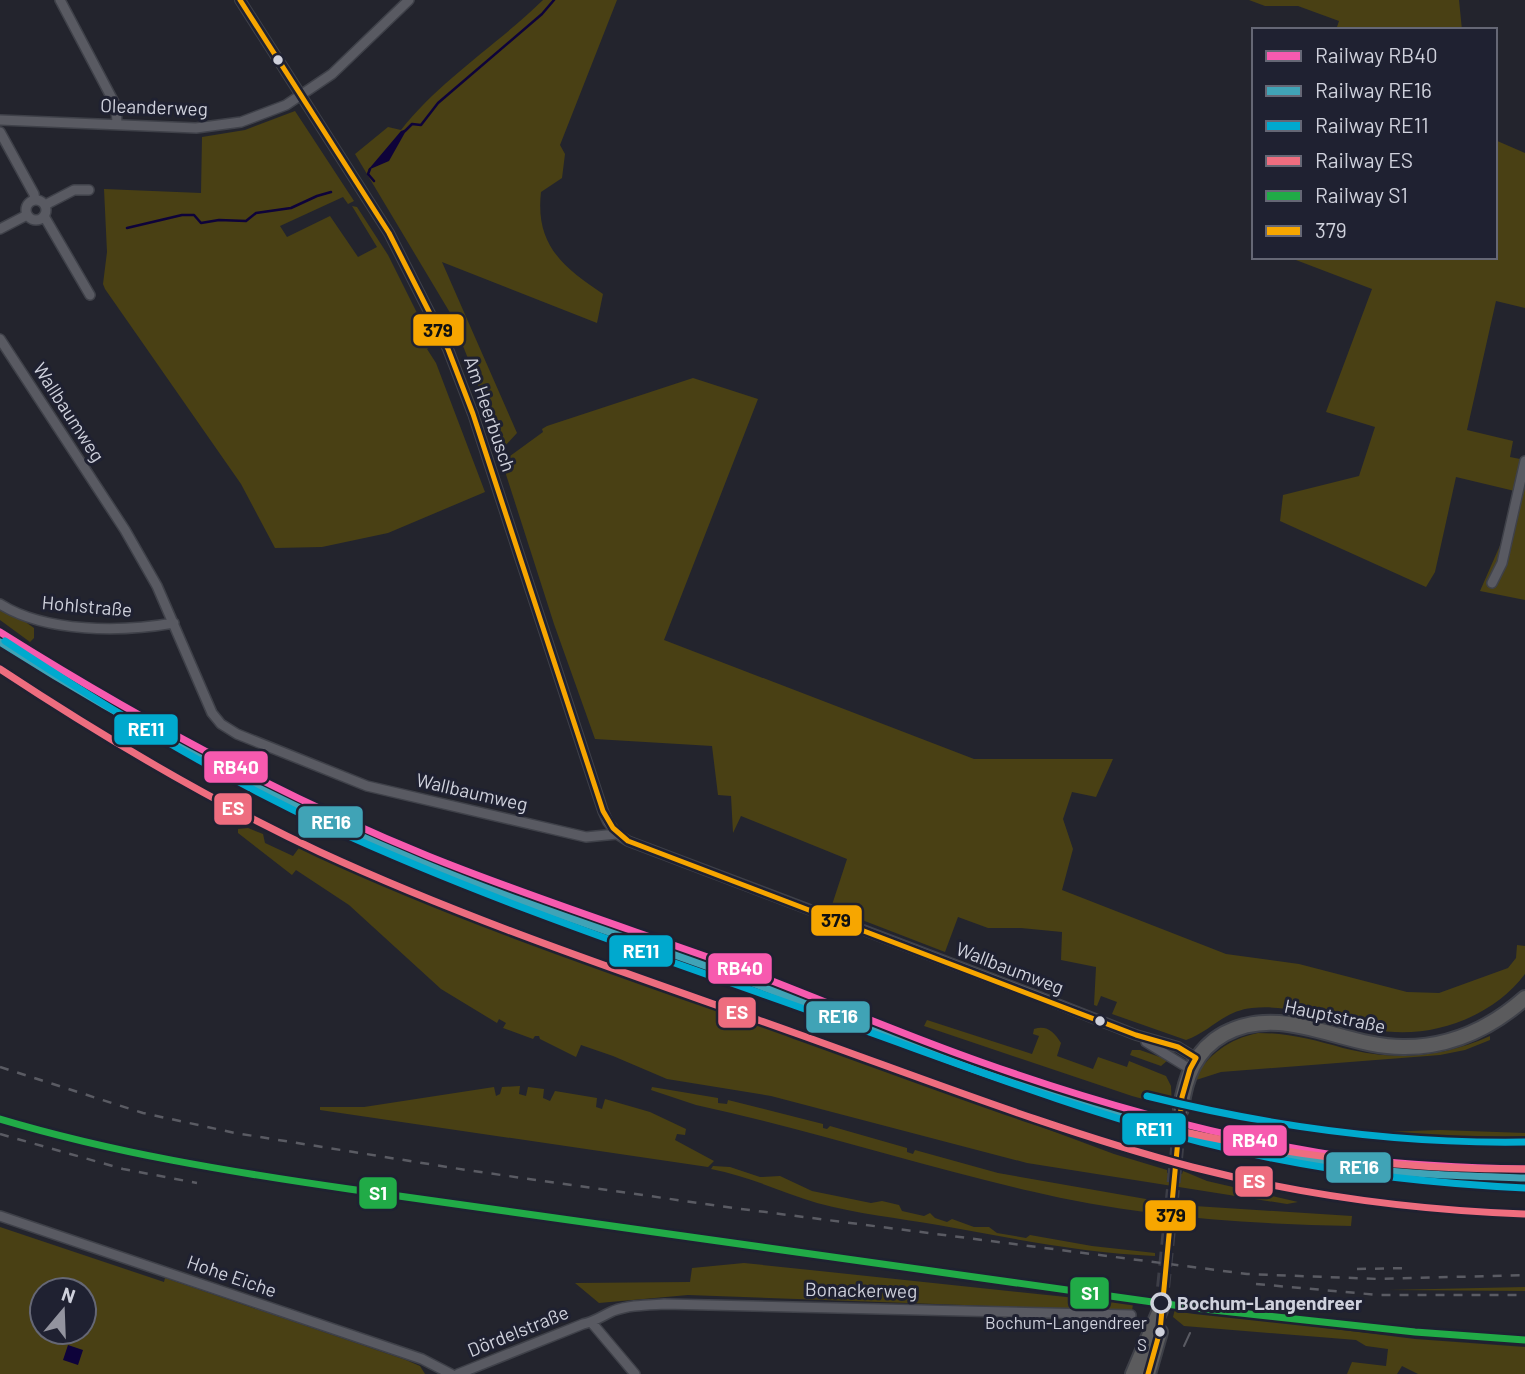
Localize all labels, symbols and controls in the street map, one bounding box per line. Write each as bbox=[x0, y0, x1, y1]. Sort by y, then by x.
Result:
legend bbox=[1252, 28, 1497, 259]
text: Railway RB40 bbox=[1315, 42, 1438, 67]
unlabelled marker bbox=[271, 53, 285, 67]
text: Railway RE16 bbox=[1315, 77, 1432, 102]
street label: Oleanderweg bbox=[100, 93, 208, 120]
text: Railway RE11 bbox=[1315, 112, 1428, 137]
text: Railway ES bbox=[1315, 147, 1413, 172]
text: Railway S1 bbox=[1315, 182, 1408, 207]
text: 379 bbox=[1315, 217, 1347, 242]
line badge: 379 bbox=[412, 313, 465, 347]
text: 379 bbox=[423, 318, 453, 341]
street label: Am Heerbusch bbox=[460, 353, 521, 475]
street label: Wallbaumweg bbox=[29, 358, 110, 466]
street label: Hohlstraße bbox=[41, 590, 133, 621]
line badge: RE11 bbox=[113, 713, 179, 746]
text: RE11 bbox=[128, 717, 164, 740]
line badge: RB40 bbox=[203, 750, 269, 784]
text: RB40 bbox=[213, 755, 259, 778]
street label: Wallbaumweg bbox=[414, 768, 530, 816]
line badge: ES bbox=[213, 792, 253, 826]
text: ES bbox=[222, 796, 244, 819]
line badge: RE16 bbox=[297, 805, 364, 839]
text: RE16 bbox=[311, 810, 351, 833]
line badge: 379 bbox=[810, 904, 863, 937]
text: 379 bbox=[821, 908, 851, 931]
line badge: RE11 bbox=[608, 934, 674, 968]
street label: Wallbaumweg bbox=[953, 936, 1067, 999]
text: RE11 bbox=[623, 939, 659, 962]
line badge: RB40 bbox=[707, 952, 773, 985]
text: RB40 bbox=[717, 956, 763, 979]
street label: Hauptstraße bbox=[1282, 994, 1388, 1037]
line badge: ES bbox=[717, 996, 757, 1029]
text: ES bbox=[726, 1000, 748, 1023]
line badge: RE16 bbox=[805, 1000, 871, 1034]
text: RE16 bbox=[818, 1004, 858, 1027]
unlabelled marker bbox=[1093, 1014, 1107, 1028]
line badge: RE11 bbox=[1121, 1112, 1187, 1146]
text: RE11 bbox=[1136, 1117, 1172, 1140]
line badge: RB40 bbox=[1222, 1124, 1288, 1157]
text: RB40 bbox=[1232, 1128, 1278, 1151]
line badge: RE16 bbox=[1325, 1151, 1392, 1184]
text: RE16 bbox=[1339, 1155, 1379, 1178]
line badge: ES bbox=[1234, 1165, 1274, 1198]
text: ES bbox=[1243, 1169, 1265, 1192]
line badge: S1 bbox=[358, 1176, 398, 1210]
text: S1 bbox=[369, 1181, 387, 1204]
line badge: 379 bbox=[1144, 1199, 1197, 1232]
text: 379 bbox=[1156, 1203, 1186, 1226]
street label: Hohe Eiche bbox=[184, 1249, 280, 1302]
north arrow bbox=[28, 1276, 98, 1346]
line badge: S1 bbox=[1069, 1276, 1110, 1310]
street label: Bonackerweg bbox=[805, 1277, 917, 1302]
text: S1 bbox=[1081, 1281, 1099, 1304]
text: N bbox=[59, 1282, 78, 1307]
place label: Bochum-Langendreer bbox=[1177, 1291, 1363, 1314]
marker: Bochum-Langendreer bbox=[1151, 1293, 1171, 1313]
street label: Dördelstraße bbox=[464, 1300, 572, 1361]
place label: Bochum-Langendreer S bbox=[985, 1312, 1147, 1354]
marker: Bochum-Langendreer S bbox=[1153, 1325, 1167, 1339]

